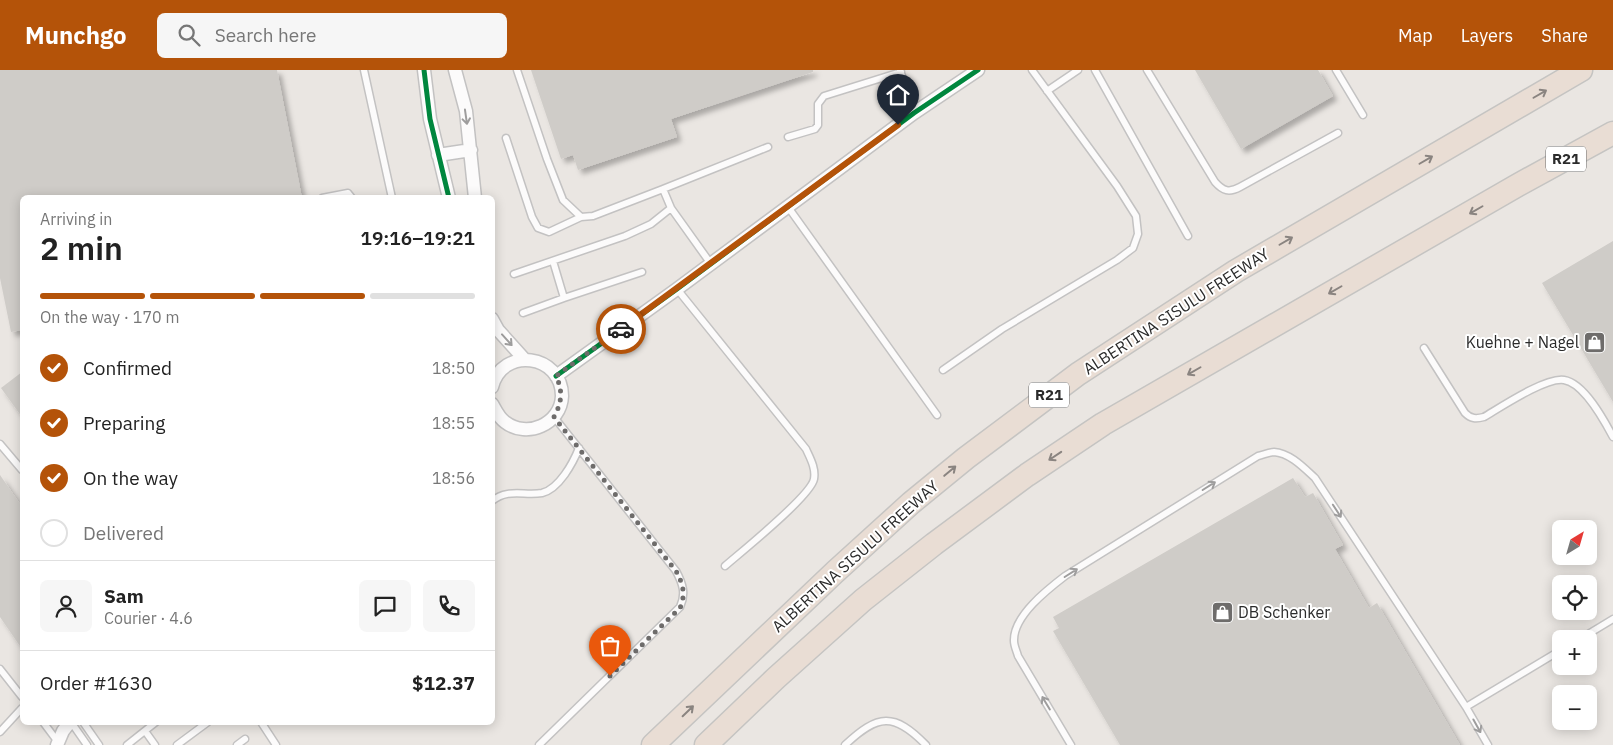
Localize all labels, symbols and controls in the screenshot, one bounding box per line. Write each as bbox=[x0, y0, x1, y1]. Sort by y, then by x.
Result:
search box bbox=[157, 13, 507, 58]
text: Munchgo bbox=[25, 19, 127, 51]
icon: search bbox=[175, 21, 203, 49]
text: Search here bbox=[215, 23, 316, 47]
text: Map bbox=[1398, 24, 1433, 47]
text: Layers bbox=[1461, 24, 1513, 47]
text: Share bbox=[1541, 24, 1588, 47]
pin bbox=[877, 74, 919, 125]
icon: home bbox=[884, 81, 912, 109]
one-way arrow bbox=[1533, 88, 1547, 98]
one-way arrow bbox=[462, 109, 472, 125]
road number: R21 bbox=[1546, 146, 1586, 172]
one-way arrow bbox=[1419, 154, 1433, 164]
one-way arrow bbox=[1469, 205, 1483, 215]
text: Arriving in bbox=[40, 209, 112, 229]
text: 19:16–19:21 bbox=[361, 226, 475, 250]
text: 2 min bbox=[40, 227, 123, 269]
one-way arrow bbox=[1278, 236, 1292, 246]
street label: ALBERTINA SISULU FREEWAY bbox=[1079, 243, 1273, 379]
one-way arrow bbox=[1328, 286, 1343, 296]
courier bbox=[596, 304, 646, 354]
text: On the way · 170 m bbox=[40, 307, 179, 327]
icon: car bbox=[607, 315, 635, 343]
shop icon: Kuehne + Nagel bbox=[1583, 330, 1607, 354]
place label: Kuehne + Nagel bbox=[1466, 332, 1579, 352]
one-way arrow bbox=[501, 334, 513, 347]
icon: check bbox=[40, 354, 68, 382]
text: Confirmed bbox=[83, 356, 172, 380]
text: 18:50 bbox=[432, 358, 475, 378]
one-way arrow bbox=[1187, 367, 1202, 377]
road number: R21 bbox=[1029, 382, 1069, 408]
icon: check bbox=[40, 409, 68, 437]
text: Preparing bbox=[83, 411, 165, 435]
text: 18:55 bbox=[432, 413, 475, 433]
one-way arrow bbox=[1049, 451, 1063, 461]
icon: check bbox=[40, 464, 68, 492]
text: On the way bbox=[83, 466, 178, 490]
one-way arrow bbox=[943, 466, 956, 477]
text: 18:56 bbox=[432, 468, 475, 488]
street label: ALBERTINA SISULU FREEWAY bbox=[767, 475, 943, 636]
one-way arrow bbox=[1202, 481, 1216, 491]
one-way arrow bbox=[1332, 503, 1342, 517]
north arrow bbox=[1552, 520, 1598, 565]
map controls bbox=[1552, 520, 1597, 730]
text: Delivered bbox=[83, 521, 164, 545]
one-way arrow bbox=[1064, 567, 1078, 577]
button: locate bbox=[1552, 575, 1597, 620]
button: person bbox=[40, 580, 92, 632]
button: chat bbox=[359, 580, 411, 632]
button: phone bbox=[423, 580, 475, 632]
text: Sam bbox=[104, 584, 144, 608]
shop icon: DB Schenker bbox=[1210, 600, 1234, 624]
place label: DB Schenker bbox=[1238, 602, 1330, 622]
text: Courier · 4.6 bbox=[104, 608, 193, 628]
pin bbox=[589, 625, 631, 676]
button: + bbox=[1552, 630, 1597, 675]
icon: bag bbox=[596, 632, 624, 660]
text: Order #1630 bbox=[40, 671, 152, 695]
text: $12.37 bbox=[412, 671, 475, 695]
button: − bbox=[1552, 685, 1597, 730]
one-way arrow bbox=[1040, 697, 1050, 711]
one-way arrow bbox=[682, 705, 695, 717]
one-way arrow bbox=[1473, 718, 1482, 733]

